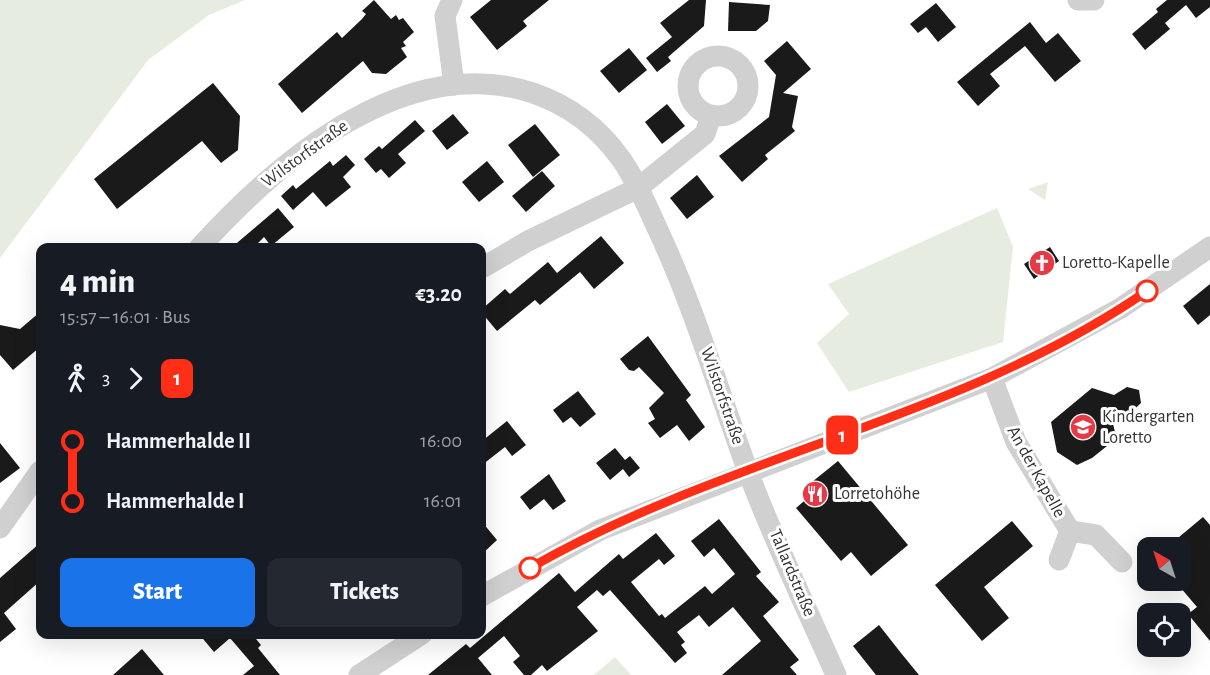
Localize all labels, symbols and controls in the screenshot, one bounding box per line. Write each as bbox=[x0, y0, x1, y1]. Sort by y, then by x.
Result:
street label: Wilstorfstraße bbox=[259, 117, 351, 191]
church icon: Loretto-Kapelle bbox=[1027, 248, 1057, 278]
place label: Loretto-Kapelle bbox=[1062, 254, 1170, 272]
text: 4 min bbox=[60, 266, 135, 299]
unlabelled marker bbox=[1136, 280, 1158, 302]
text: €3.20 bbox=[415, 283, 462, 305]
text: 15:57 – 16:01 · Bus bbox=[60, 307, 190, 327]
street label: Wilstorfstraße bbox=[697, 345, 747, 447]
icon: walk bbox=[60, 362, 93, 395]
icon: forward bbox=[119, 362, 152, 395]
text: 3 bbox=[102, 368, 110, 388]
text: 1 bbox=[173, 368, 181, 389]
place label: Kindergarten Loretto bbox=[1102, 408, 1194, 447]
school or university icon: Kindergarten Loretto bbox=[1068, 412, 1098, 442]
line badge: 1 bbox=[822, 416, 862, 454]
street label: An der Kapelle bbox=[1004, 423, 1068, 521]
text: 1 bbox=[838, 425, 846, 446]
text: Hammerhalde II bbox=[106, 430, 251, 452]
text: 16:00 bbox=[420, 431, 462, 451]
restaurant icon: Lorretohöhe bbox=[800, 479, 830, 509]
place label: Lorretohöhe bbox=[834, 485, 920, 503]
text: Hammerhalde I bbox=[106, 490, 245, 512]
text: 16:01 bbox=[424, 491, 462, 511]
street label: Tallardstraße bbox=[766, 527, 818, 619]
north arrow bbox=[1137, 537, 1191, 591]
map controls bbox=[1137, 537, 1191, 657]
unlabelled marker bbox=[519, 557, 541, 579]
button: Start bbox=[60, 558, 255, 627]
button: Tickets bbox=[267, 558, 462, 627]
button: locate bbox=[1137, 603, 1191, 657]

